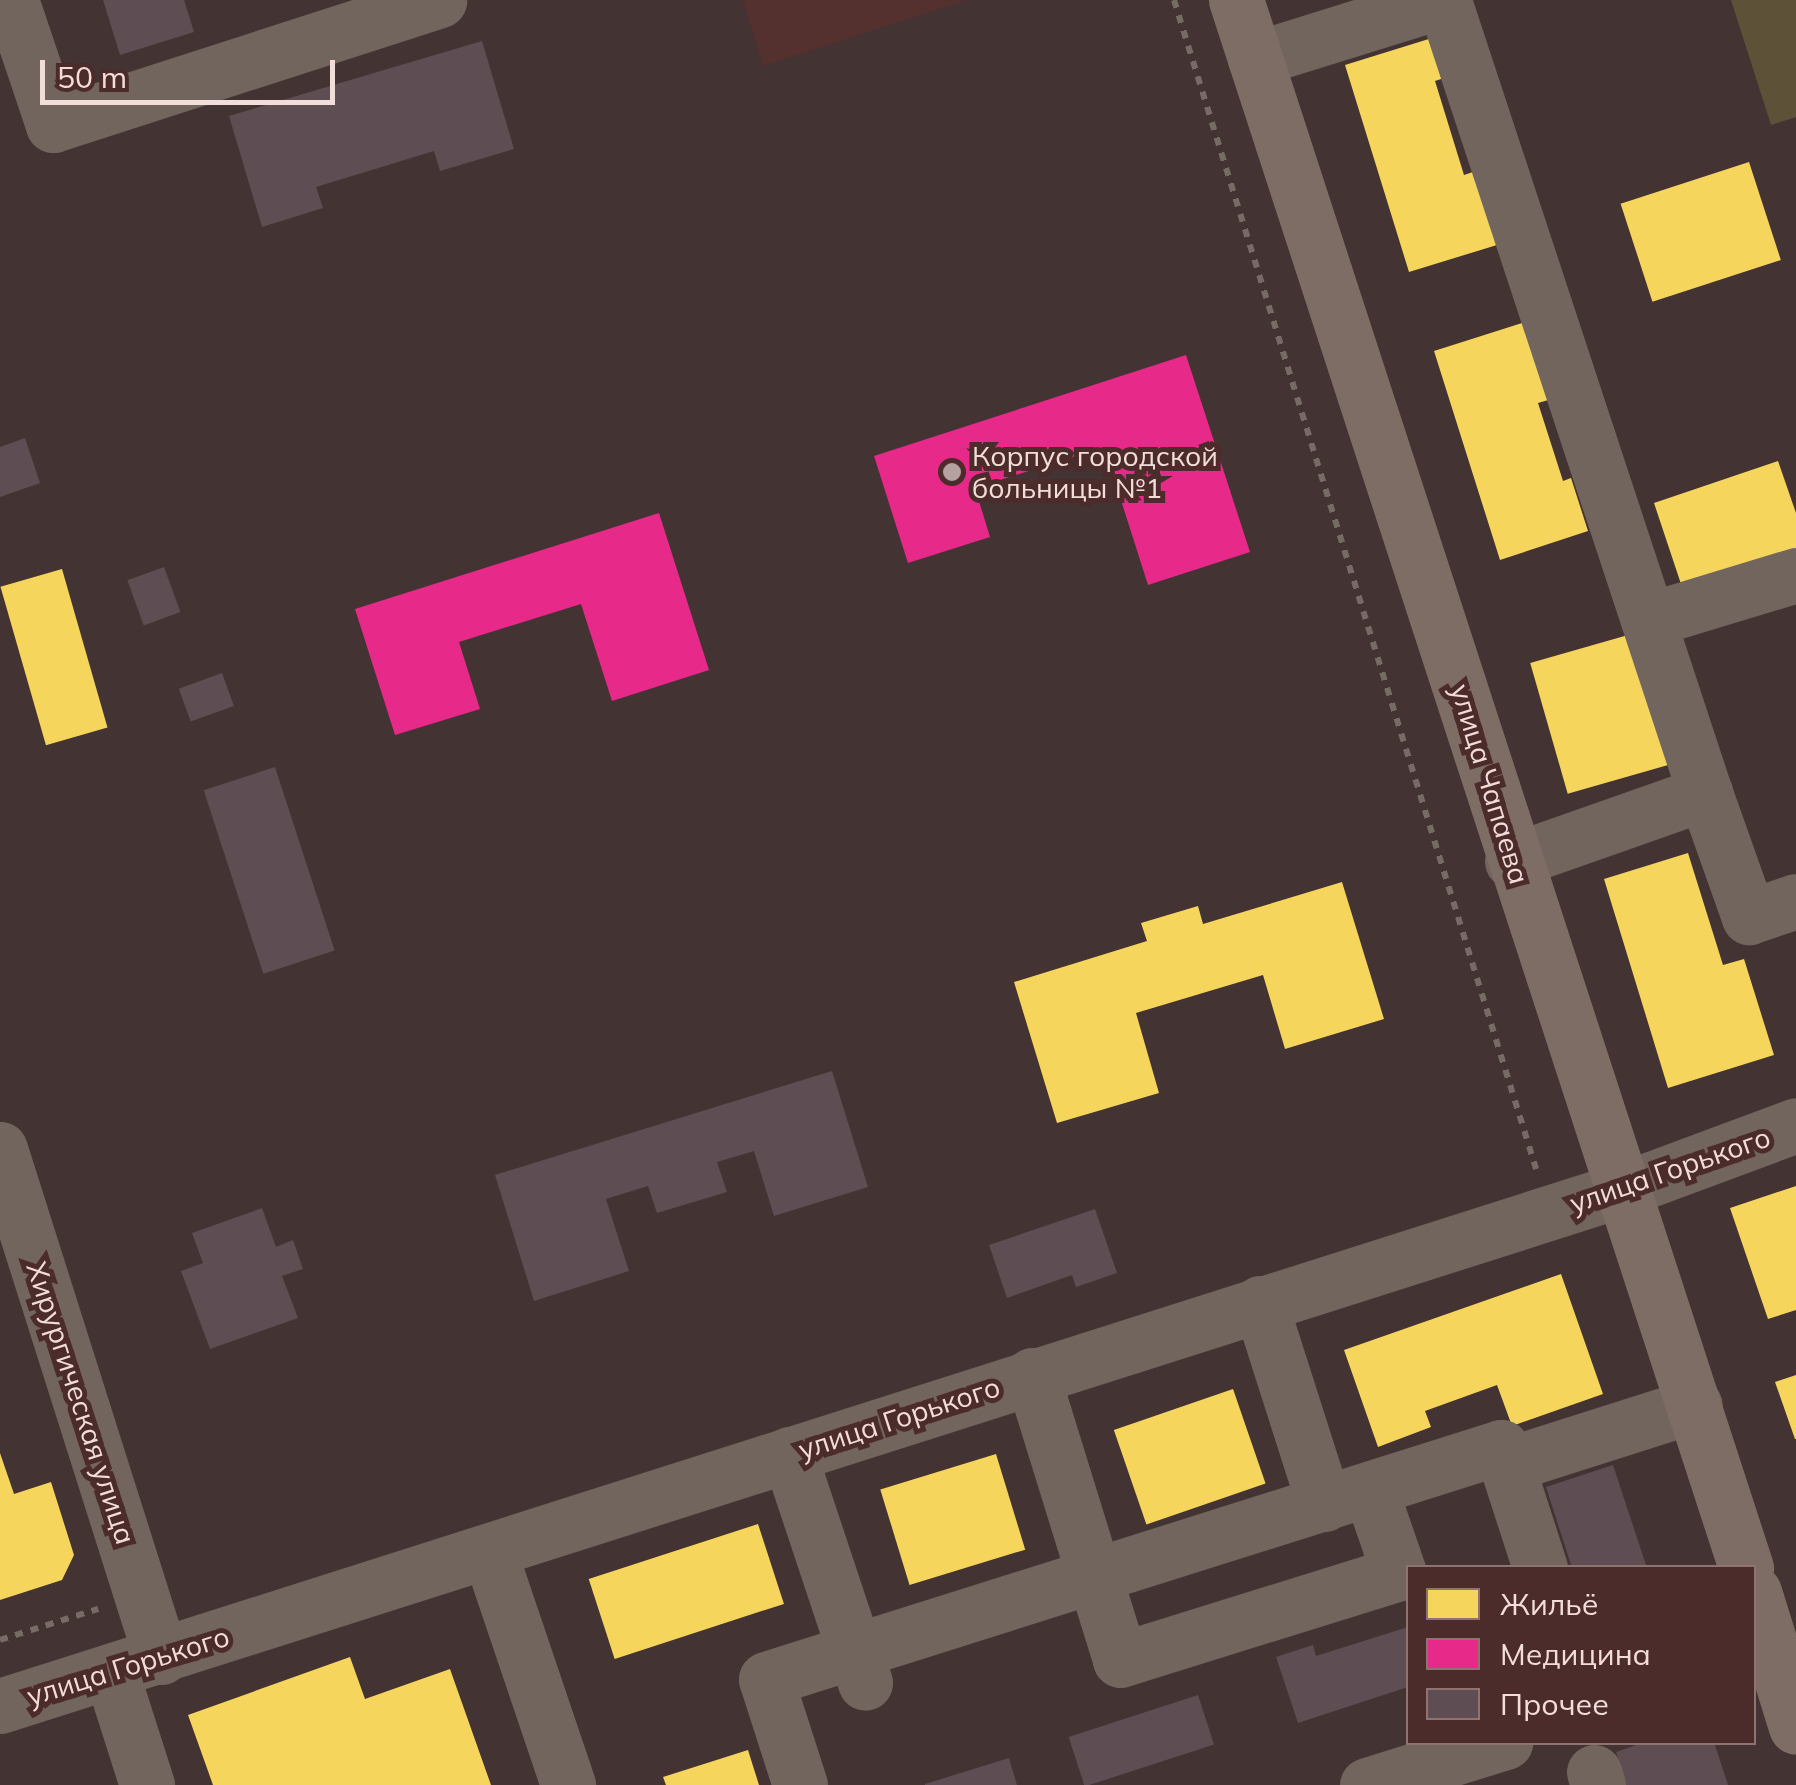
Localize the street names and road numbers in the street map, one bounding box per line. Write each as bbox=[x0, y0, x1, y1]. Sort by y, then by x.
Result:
street label: улица Чапаева bbox=[1444, 680, 1536, 888]
street label: улица Горького bbox=[1565, 1120, 1775, 1220]
street label: Хирургическая улица bbox=[19, 1258, 143, 1548]
street label: улица Горького bbox=[794, 1370, 1004, 1466]
street label: улица Горького bbox=[23, 1619, 233, 1713]

